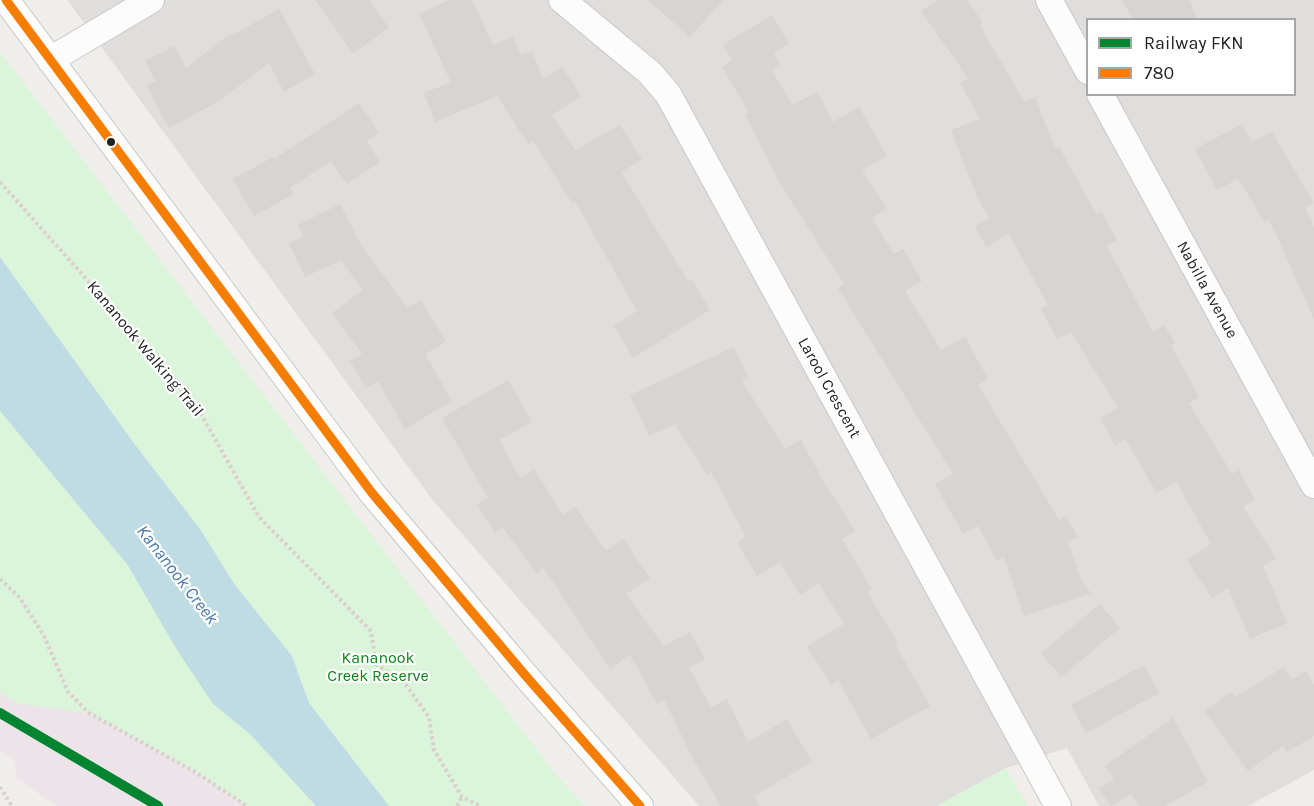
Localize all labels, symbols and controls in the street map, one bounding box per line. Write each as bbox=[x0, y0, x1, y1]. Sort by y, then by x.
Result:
legend bbox=[1086, 18, 1296, 96]
text: Railway FKN bbox=[1144, 32, 1244, 54]
text: 780 bbox=[1144, 62, 1174, 84]
unlabelled marker bbox=[105, 136, 117, 148]
street label: Nabilla Avenue bbox=[1172, 238, 1242, 342]
street label: Kananook Walking Trail bbox=[83, 277, 207, 421]
street label: Larool Crescent bbox=[793, 334, 865, 442]
water label: Kananook Creek bbox=[132, 521, 222, 629]
park label: Kananook Creek Reserve bbox=[327, 648, 429, 686]

